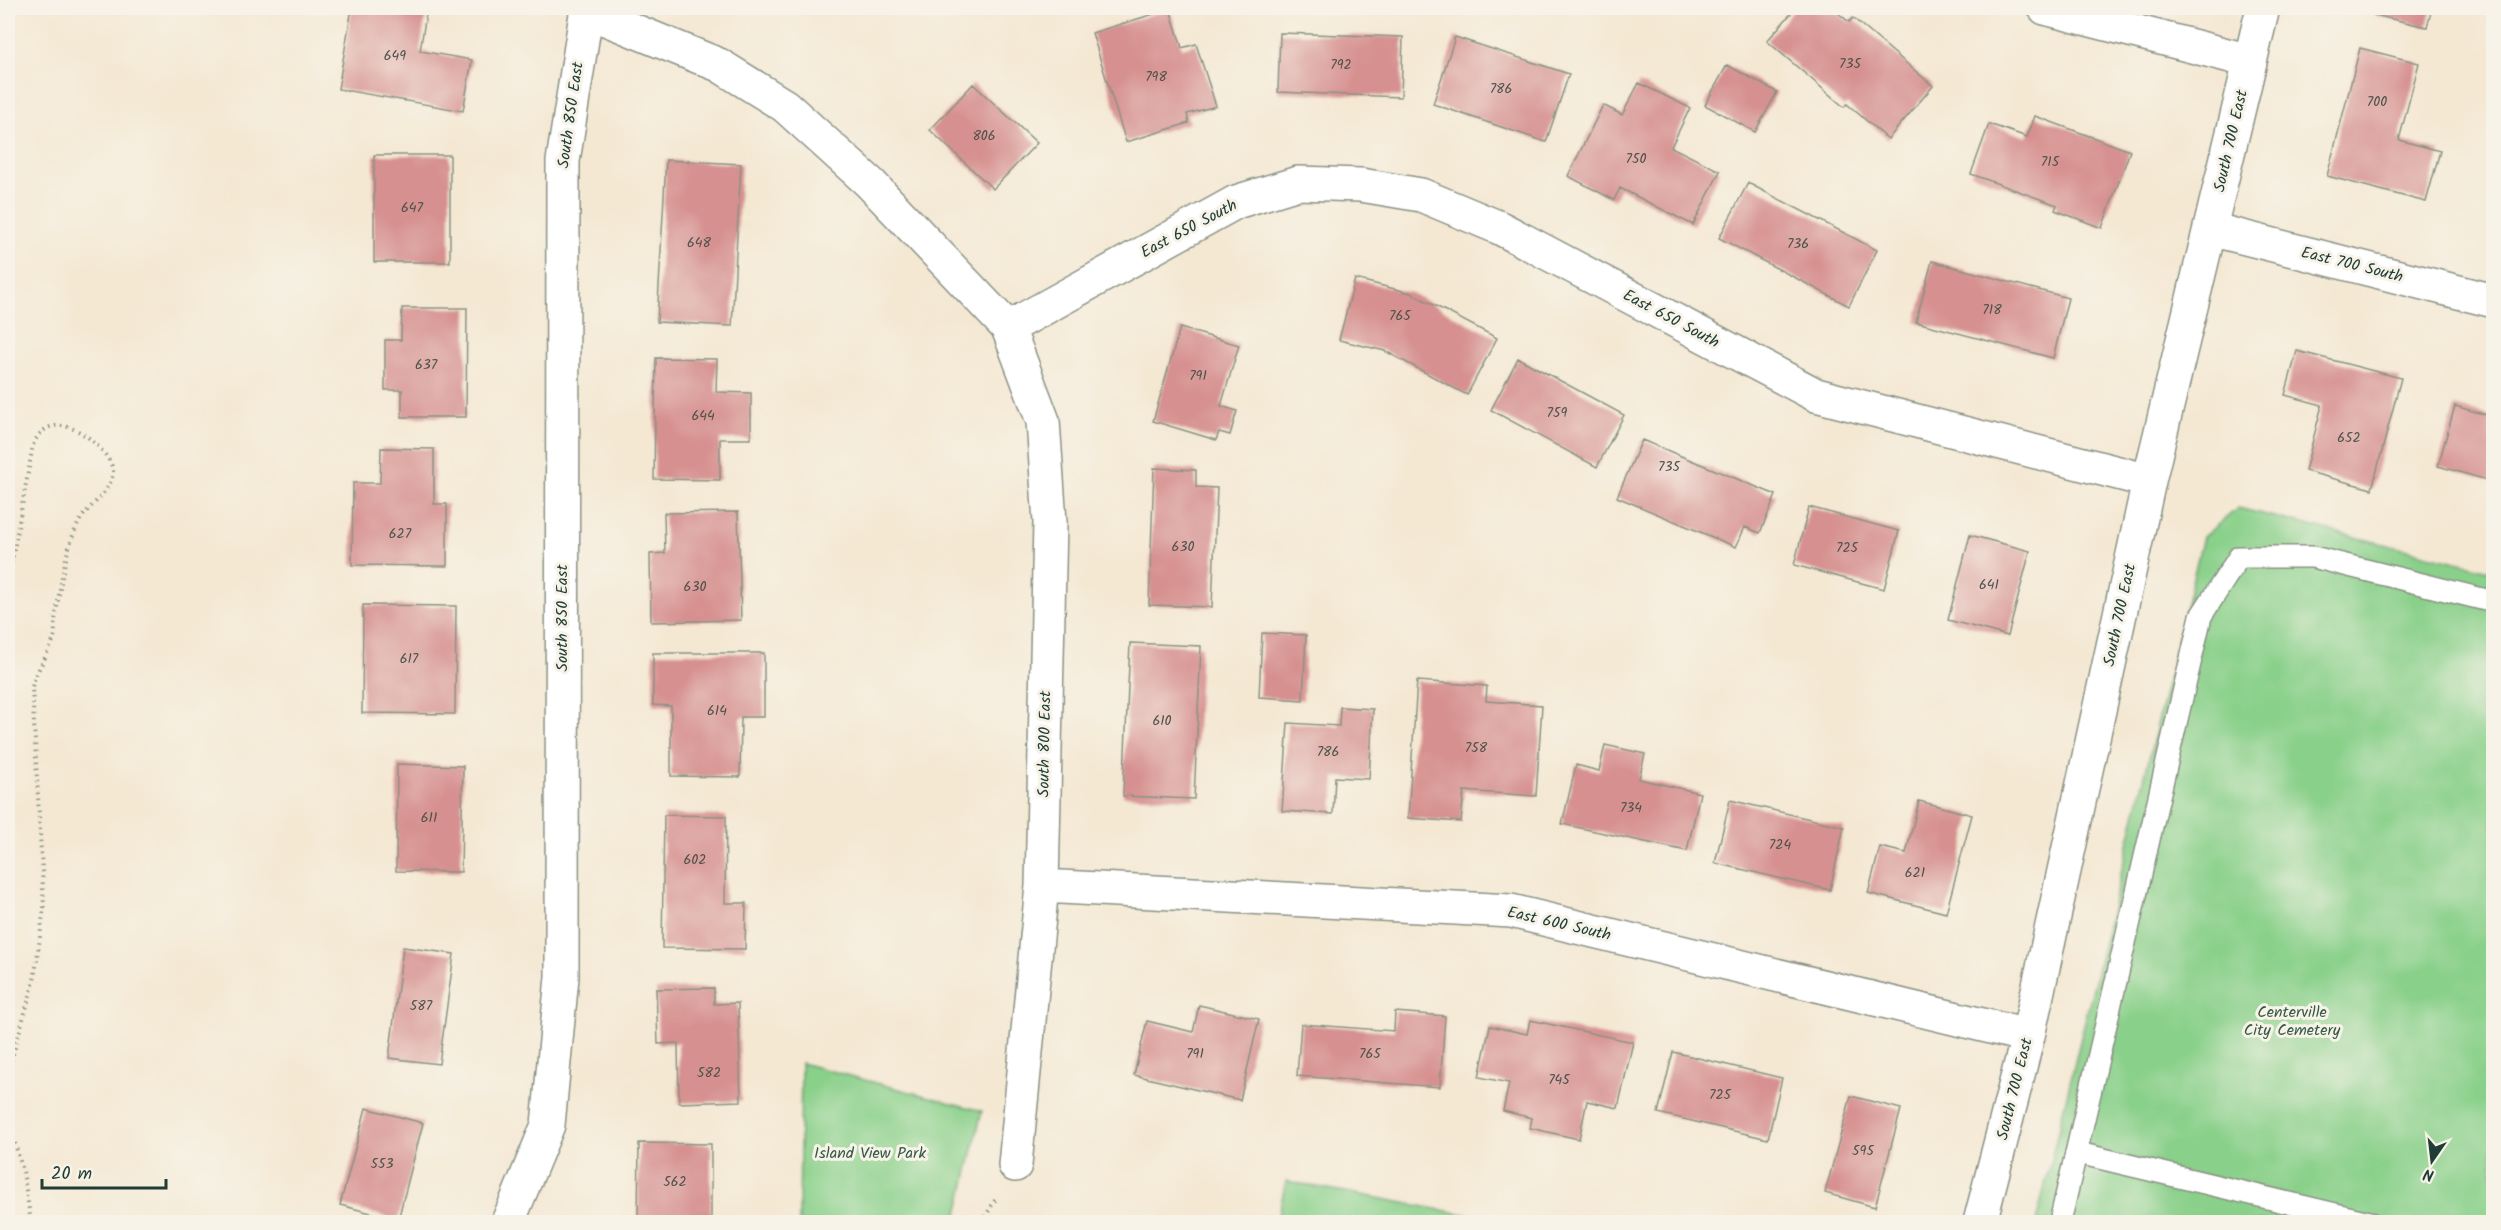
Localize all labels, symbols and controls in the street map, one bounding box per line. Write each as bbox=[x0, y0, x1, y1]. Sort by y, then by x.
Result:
house number: 649 bbox=[384, 45, 406, 67]
house number: 735 bbox=[1839, 53, 1862, 75]
house number: 792 bbox=[1330, 54, 1352, 76]
street label: South 850 East bbox=[551, 59, 591, 170]
house number: 798 bbox=[1145, 66, 1167, 88]
house number: 786 bbox=[1490, 78, 1512, 100]
street label: South 700 East bbox=[2207, 87, 2255, 195]
house number: 700 bbox=[2367, 91, 2387, 113]
house number: 806 bbox=[972, 125, 996, 147]
house number: 750 bbox=[1626, 148, 1646, 170]
house number: 715 bbox=[2041, 151, 2061, 173]
street label: East 650 South bbox=[1136, 193, 1242, 265]
house number: 647 bbox=[401, 197, 424, 219]
house number: 648 bbox=[687, 232, 712, 254]
house number: 736 bbox=[1787, 233, 1809, 255]
street label: East 700 South bbox=[2298, 240, 2406, 290]
street label: East 650 South bbox=[1618, 283, 1724, 355]
house number: 718 bbox=[1982, 299, 2002, 321]
house number: 765 bbox=[1389, 305, 1412, 327]
house number: 637 bbox=[415, 354, 438, 376]
house number: 791 bbox=[1189, 365, 1207, 387]
house number: 759 bbox=[1547, 402, 1568, 424]
house number: 644 bbox=[691, 405, 715, 427]
house number: 652 bbox=[2337, 427, 2361, 449]
house number: 735 bbox=[1658, 456, 1681, 478]
house number: 627 bbox=[389, 523, 412, 545]
house number: 630 bbox=[1172, 536, 1194, 558]
house number: 725 bbox=[1836, 537, 1860, 559]
street label: South 700 East bbox=[2097, 561, 2143, 669]
street label: South 850 East bbox=[550, 564, 575, 672]
house number: 641 bbox=[1979, 574, 1999, 596]
house number: 630 bbox=[684, 576, 706, 598]
house number: 617 bbox=[400, 648, 419, 670]
street label: South 800 East bbox=[1032, 690, 1058, 797]
house number: 614 bbox=[707, 700, 727, 722]
house number: 610 bbox=[1152, 710, 1172, 732]
house number: 758 bbox=[1465, 737, 1488, 759]
house number: 786 bbox=[1317, 741, 1339, 763]
house number: 734 bbox=[1620, 797, 1642, 819]
house number: 611 bbox=[421, 807, 437, 829]
house number: 724 bbox=[1769, 834, 1791, 856]
house number: 602 bbox=[684, 849, 706, 871]
house number: 621 bbox=[1905, 862, 1925, 884]
street label: East 600 South bbox=[1505, 900, 1613, 948]
house number: 587 bbox=[410, 995, 433, 1017]
park label: Centerville City Cemetery bbox=[2244, 1000, 2341, 1043]
street label: South 700 East bbox=[1990, 1035, 2040, 1143]
house number: 791 bbox=[1186, 1043, 1204, 1065]
house number: 765 bbox=[1359, 1043, 1382, 1065]
house number: 582 bbox=[697, 1062, 721, 1084]
house number: 745 bbox=[1548, 1069, 1571, 1091]
house number: 725 bbox=[1709, 1084, 1733, 1106]
north arrow bbox=[2402, 1131, 2462, 1191]
house number: 595 bbox=[1852, 1140, 1875, 1162]
park label: Island View Park bbox=[814, 1141, 926, 1166]
scale bar bbox=[42, 1152, 166, 1190]
house number: 553 bbox=[370, 1153, 394, 1175]
text: 20 m bbox=[51, 1160, 92, 1189]
text: N bbox=[2421, 1161, 2437, 1187]
house number: 562 bbox=[663, 1171, 687, 1193]

